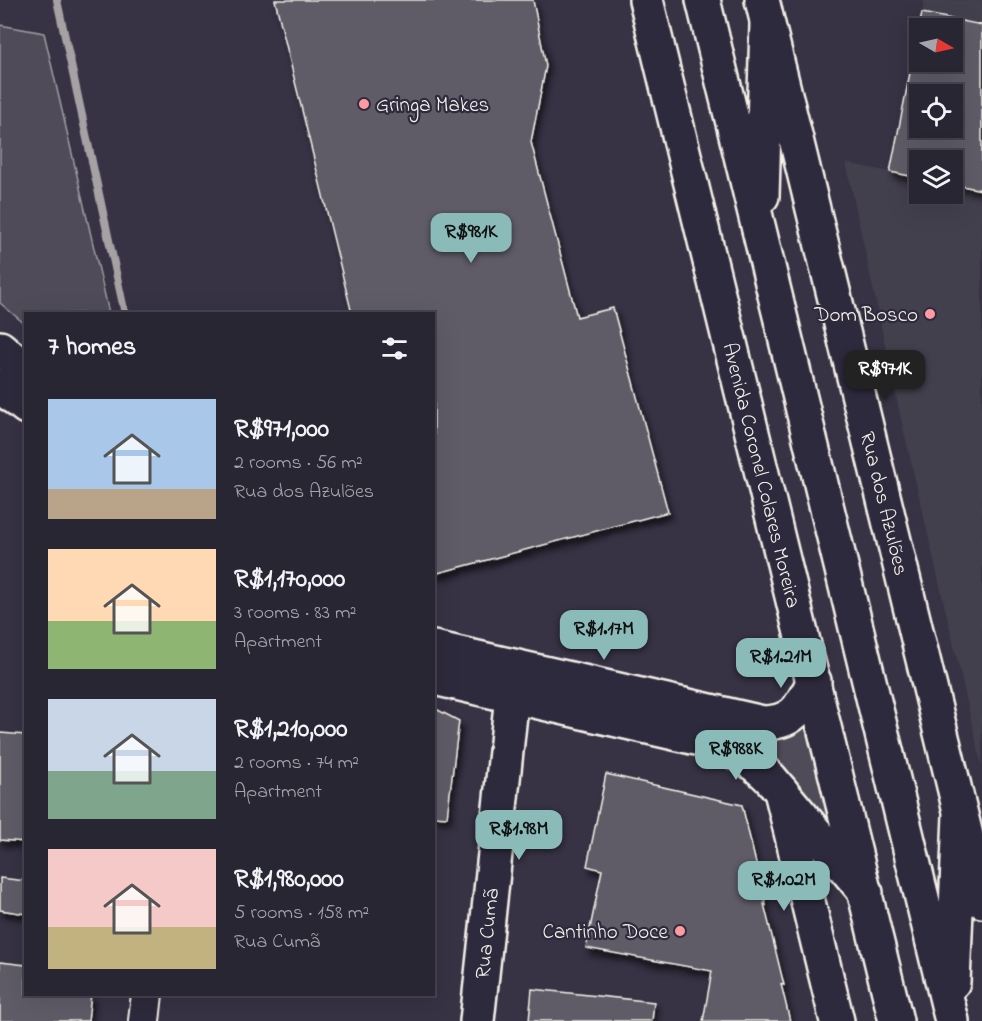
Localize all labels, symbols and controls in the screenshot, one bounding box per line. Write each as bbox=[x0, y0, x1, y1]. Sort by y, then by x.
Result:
north arrow bbox=[909, 18, 963, 72]
map controls bbox=[909, 18, 963, 204]
button: locate bbox=[909, 84, 963, 138]
place label: Gringa Makes bbox=[376, 91, 489, 123]
marker: Gringa Makes bbox=[357, 97, 371, 111]
button: layers bbox=[909, 150, 963, 204]
pin: R$981K bbox=[422, 213, 520, 264]
text: R$981K bbox=[445, 218, 497, 247]
place label: Dom Bosco bbox=[813, 301, 918, 331]
marker: Dom Bosco bbox=[923, 307, 937, 321]
text: 7 homes bbox=[48, 329, 136, 367]
icon: filters bbox=[378, 332, 411, 365]
street label: Avenida Coronel Colares Moreira bbox=[713, 340, 807, 611]
pin: R$971K bbox=[836, 350, 934, 401]
text: R$971K bbox=[858, 355, 912, 384]
text: R$971,000 bbox=[234, 411, 329, 449]
icon: home bbox=[96, 423, 168, 495]
street label: Rua dos Azulões bbox=[851, 429, 915, 579]
text: 2 rooms · 56 m² bbox=[234, 449, 363, 478]
text: Rua dos Azulões bbox=[234, 478, 374, 507]
text: R$1,170,000 bbox=[234, 561, 345, 599]
icon: home bbox=[96, 573, 168, 645]
text: 3 rooms · 83 m² bbox=[234, 599, 356, 628]
pin: R$1.17M bbox=[549, 610, 659, 661]
text: R$1.17M bbox=[574, 615, 634, 644]
text: Apartment bbox=[234, 628, 322, 657]
pin: R$1.21M bbox=[726, 638, 836, 689]
text: R$1.21M bbox=[750, 643, 812, 672]
text: R$1,210,000 bbox=[234, 711, 347, 749]
icon: home bbox=[96, 723, 168, 795]
pin: R$988K bbox=[687, 730, 785, 781]
text: R$988K bbox=[709, 735, 763, 764]
text: 2 rooms · 74 m² bbox=[234, 749, 359, 778]
text: Apartment bbox=[234, 778, 322, 807]
pin: R$1.98M bbox=[464, 810, 574, 861]
text: R$1.98M bbox=[489, 815, 549, 844]
text: R$1,980,000 bbox=[234, 861, 344, 899]
pin: R$1.02M bbox=[729, 861, 839, 912]
text: R$1.02M bbox=[752, 866, 816, 895]
icon: home bbox=[96, 873, 168, 945]
street label: Rua Cumã bbox=[469, 887, 508, 980]
text: 5 rooms · 158 m² bbox=[234, 899, 369, 928]
place label: Cantinho Doce bbox=[542, 918, 669, 948]
marker: Cantinho Doce bbox=[673, 924, 687, 938]
text: Rua Cumã bbox=[234, 928, 320, 957]

